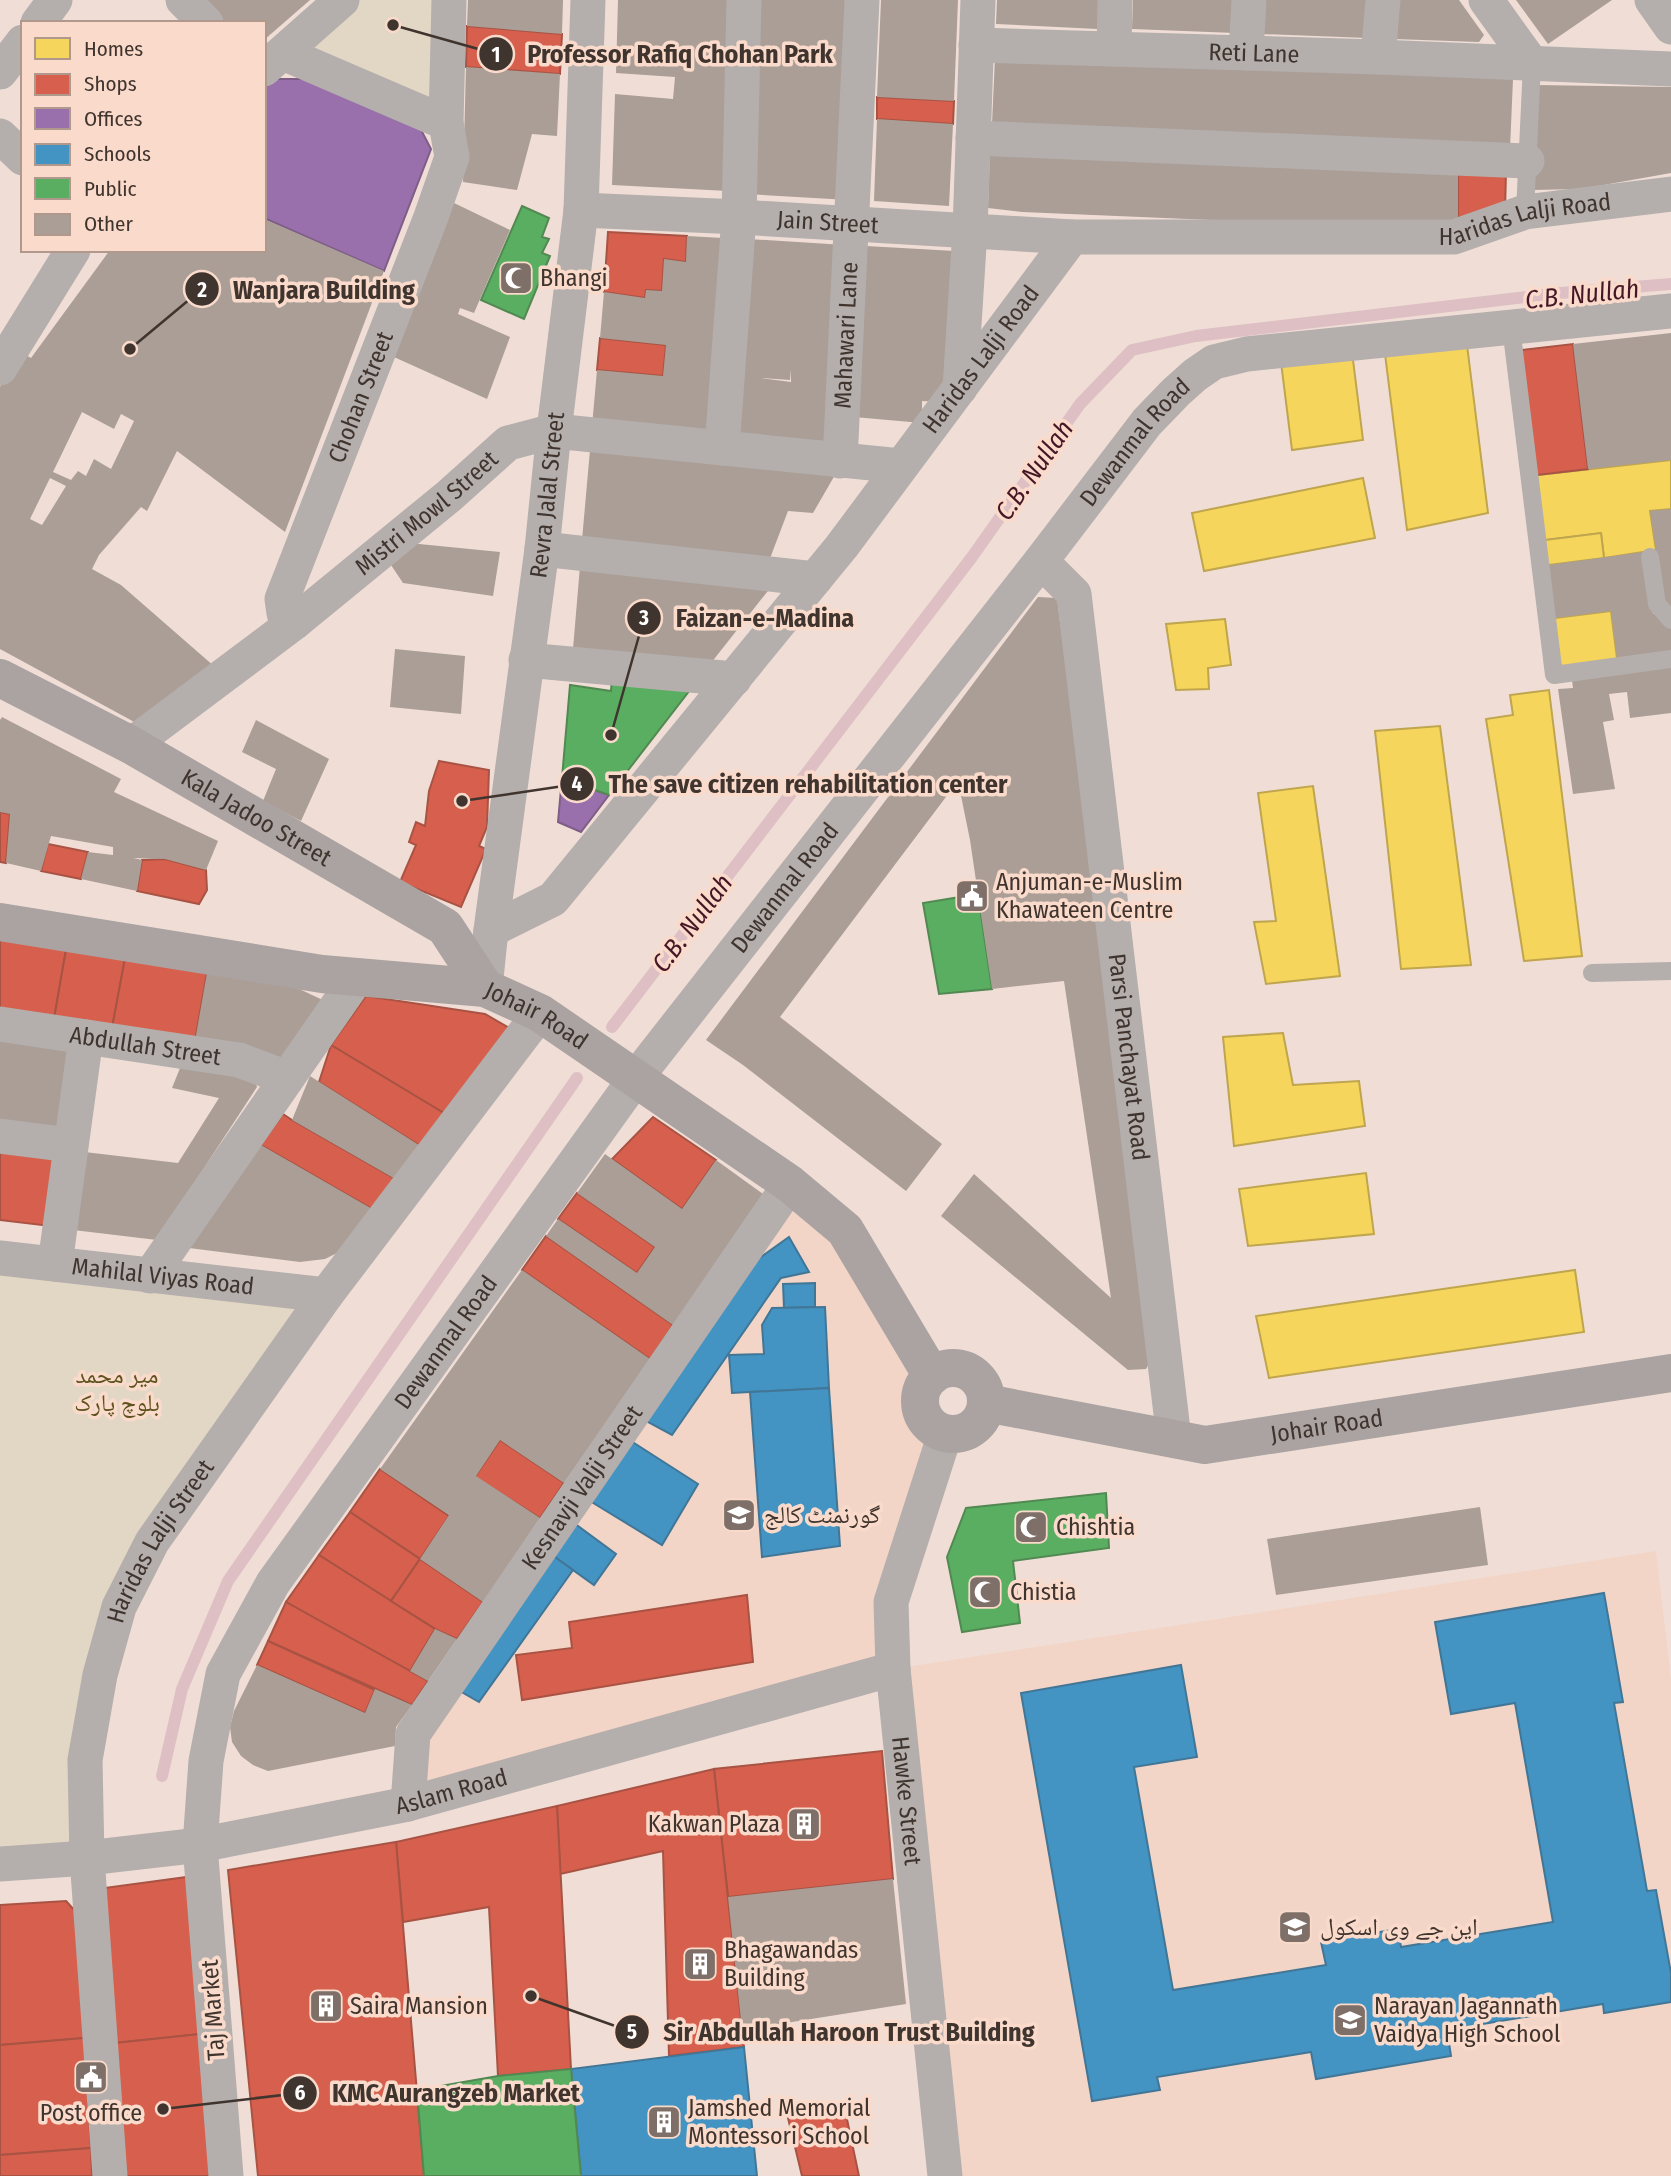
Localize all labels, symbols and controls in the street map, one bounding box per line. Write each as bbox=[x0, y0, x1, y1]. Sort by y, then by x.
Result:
legend bbox=[21, 21, 266, 252]
callout: Professor Rafiq Chohan Park bbox=[478, 31, 847, 78]
text: Homes bbox=[84, 36, 143, 62]
street label: Reti Lane bbox=[1208, 38, 1300, 69]
text: Professor Rafiq Chohan Park bbox=[527, 39, 833, 70]
text: 1 bbox=[492, 42, 500, 68]
text: Shops bbox=[84, 71, 137, 97]
text: Offices bbox=[84, 106, 143, 132]
text: Schools bbox=[84, 141, 151, 167]
text: Public bbox=[84, 176, 136, 202]
street label: Haridas Lalji Road bbox=[1439, 188, 1613, 251]
street label: Jain Street bbox=[776, 205, 879, 239]
text: Other bbox=[84, 211, 133, 237]
mosque icon: Bhangi bbox=[497, 259, 535, 297]
street label: Mahawari Lane bbox=[829, 261, 863, 409]
place label: Bhangi bbox=[540, 264, 608, 292]
callout: Wanjara Building bbox=[184, 266, 429, 313]
water label: C.B. Nullah bbox=[1523, 273, 1641, 316]
text: Wanjara Building bbox=[233, 275, 415, 306]
text: 2 bbox=[196, 277, 207, 303]
street label: Haridas Lalji Road bbox=[917, 280, 1045, 439]
street label: Chohan Street bbox=[322, 327, 399, 467]
street label: Dewanmal Road bbox=[1074, 372, 1196, 512]
street label: Revra Jalal Street bbox=[524, 410, 570, 580]
water label: C.B. Nullah bbox=[989, 414, 1080, 526]
street label: Mistri Mowl Street bbox=[350, 445, 504, 581]
callout: Faizan-e-Madina bbox=[626, 594, 868, 641]
text: Faizan-e-Madina bbox=[676, 603, 854, 634]
text: 3 bbox=[638, 605, 649, 631]
callout: The save citizen rehabilitation center bbox=[560, 760, 1022, 807]
street label: Kala Jadoo Street bbox=[176, 763, 337, 872]
text: The save citizen rehabilitation center bbox=[609, 769, 1008, 800]
text: 4 bbox=[572, 771, 583, 797]
street label: Dewanmal Road bbox=[725, 817, 844, 959]
water label: C.B. Nullah bbox=[646, 868, 739, 978]
place label: Anjuman-e-Muslim Khawateen Centre bbox=[996, 868, 1183, 924]
public building icon: Anjuman-e-Muslim Khawateen Centre bbox=[953, 877, 991, 915]
street label: Parsi Panchayat Road bbox=[1103, 952, 1155, 1162]
street label: Johair Road bbox=[481, 976, 593, 1055]
street label: Abdullah Street bbox=[68, 1021, 223, 1071]
street label: Mahilal Viyas Road bbox=[70, 1252, 256, 1301]
street label: Dewanmal Road bbox=[389, 1270, 503, 1414]
park label: میر محمد بلوچ پارک bbox=[74, 1361, 160, 1418]
street label: Kesnavji Valji Street bbox=[516, 1400, 648, 1575]
street label: Johair Road bbox=[1268, 1404, 1385, 1449]
street label: Haridas Lalji Street bbox=[101, 1454, 220, 1626]
school or university icon: گورنمنٹ کالج bbox=[720, 1496, 758, 1534]
place label: گورنمنٹ کالج bbox=[764, 1501, 880, 1530]
mosque icon: Chishtia bbox=[1012, 1508, 1050, 1546]
place label: Chishtia bbox=[1056, 1513, 1135, 1541]
mosque icon: Chistia bbox=[966, 1573, 1004, 1611]
place label: Chistia bbox=[1010, 1578, 1077, 1606]
street label: Hawke Street bbox=[886, 1735, 927, 1867]
street label: Aslam Road bbox=[393, 1763, 510, 1820]
building icon: Kakwan Plaza bbox=[785, 1805, 823, 1843]
place label: Kakwan Plaza bbox=[648, 1810, 780, 1838]
school or university icon: این جے وی اسکول bbox=[1276, 1908, 1314, 1946]
place label: این جے وی اسکول bbox=[1320, 1913, 1478, 1941]
place label: Bhagawandas Building bbox=[724, 1936, 858, 1992]
building icon: Bhagawandas Building bbox=[681, 1945, 719, 1983]
street label: Taj Market bbox=[196, 1959, 230, 2061]
building icon: Saira Mansion bbox=[307, 1987, 345, 2025]
place label: Saira Mansion bbox=[350, 1992, 488, 2020]
place label: Narayan Jagannath Vaidya High School bbox=[1374, 1992, 1560, 2048]
school or university icon: Narayan Jagannath Vaidya High School bbox=[1331, 2001, 1369, 2039]
callout: Sir Abdullah Haroon Trust Building bbox=[614, 2009, 1048, 2056]
text: Sir Abdullah Haroon Trust Building bbox=[663, 2017, 1035, 2048]
text: 5 bbox=[627, 2019, 637, 2045]
public building icon: Post office bbox=[72, 2058, 110, 2096]
callout: KMC Aurangzeb Market bbox=[283, 2070, 594, 2117]
text: KMC Aurangzeb Market bbox=[332, 2078, 581, 2109]
text: 6 bbox=[295, 2080, 306, 2106]
place label: Jamshed Memorial Montessori School bbox=[688, 2094, 870, 2150]
place label: Post office bbox=[40, 2099, 142, 2127]
building icon: Jamshed Memorial Montessori School bbox=[645, 2103, 683, 2141]

